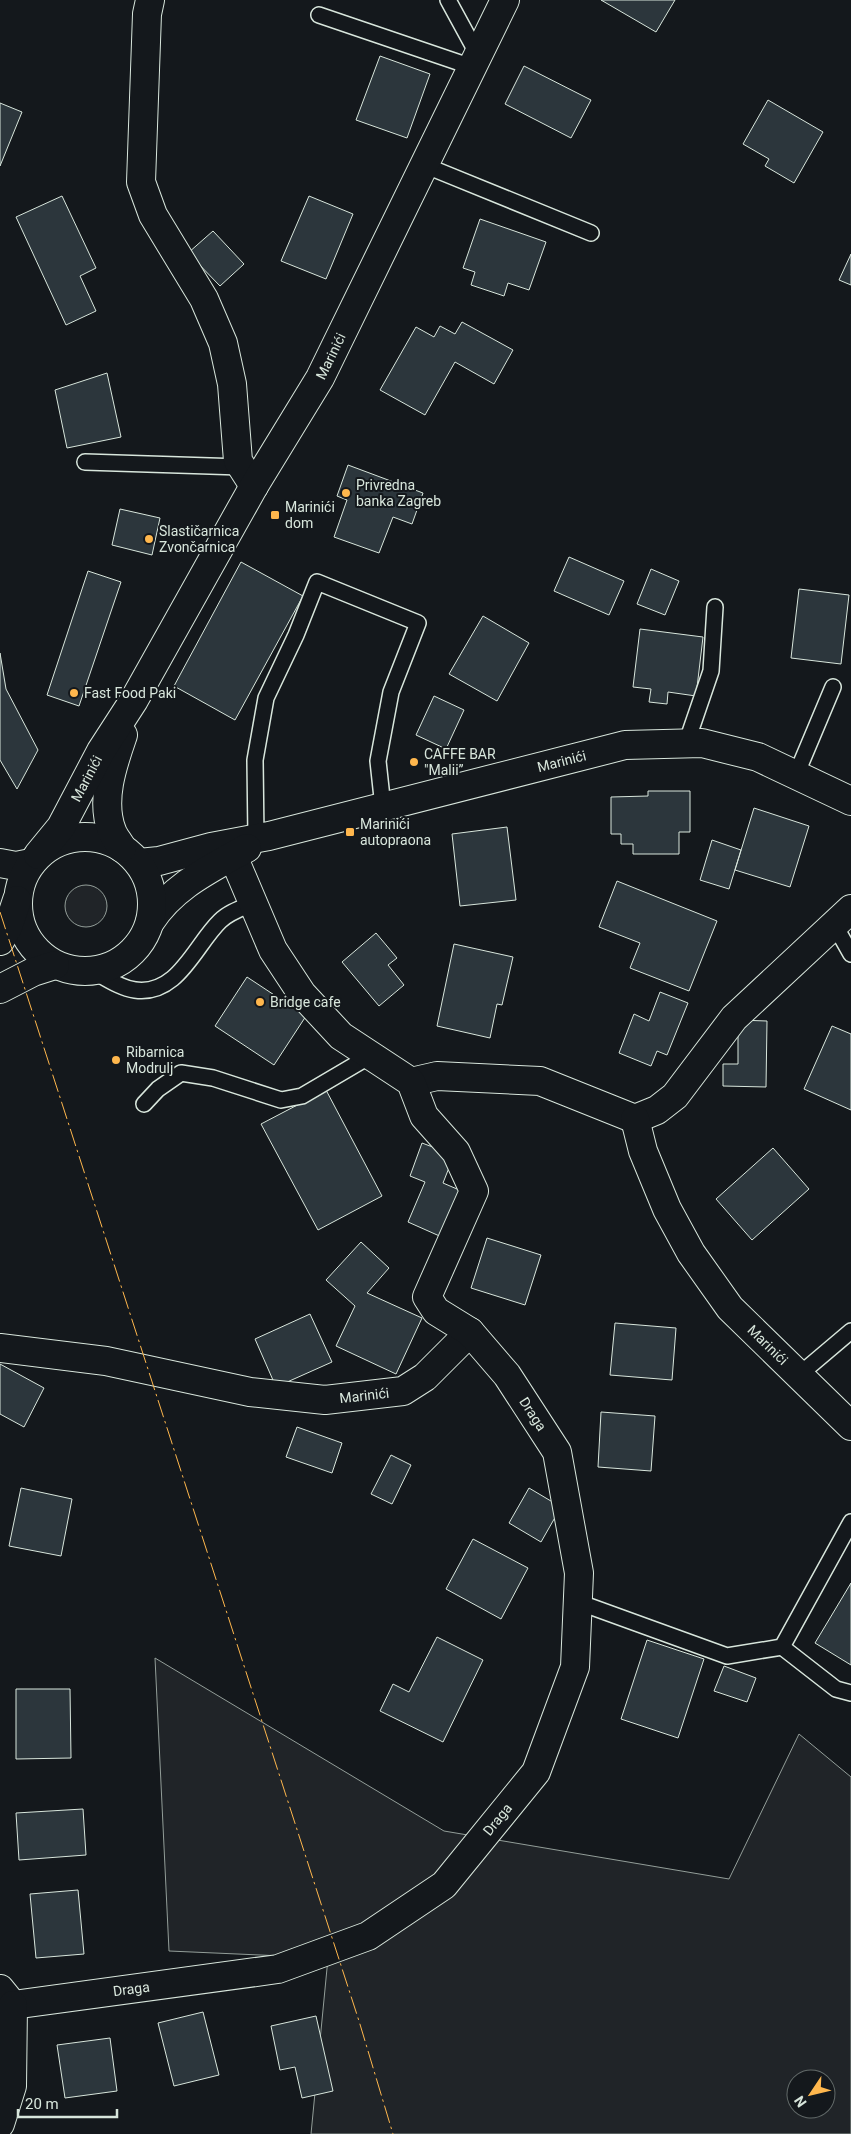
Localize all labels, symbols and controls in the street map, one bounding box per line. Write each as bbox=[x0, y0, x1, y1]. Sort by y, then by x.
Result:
street label: Marinići bbox=[312, 330, 349, 382]
place label: Privredna banka Zagreb bbox=[356, 477, 441, 509]
marker: Privredna banka Zagreb bbox=[340, 487, 352, 499]
place label: Marinići dom bbox=[285, 499, 335, 531]
marker: Marinići dom bbox=[269, 509, 281, 521]
place label: Slastičarnica Zvončarnica bbox=[159, 523, 239, 555]
marker: Slastičarnica Zvončarnica bbox=[143, 533, 155, 545]
place label: Fast Food Paki bbox=[84, 685, 176, 701]
marker: Fast Food Paki bbox=[68, 687, 80, 699]
place label: CAFFE BAR "Malii” bbox=[424, 746, 496, 778]
street label: Marinići bbox=[535, 747, 588, 775]
street label: Marinići bbox=[68, 753, 105, 804]
marker: CAFFE BAR "Malii” bbox=[408, 756, 420, 768]
place label: Marinići autopraona bbox=[360, 816, 431, 848]
marker: Marinići autopraona bbox=[344, 826, 356, 838]
place label: Bridge cafe bbox=[270, 994, 341, 1010]
marker: Bridge cafe bbox=[254, 996, 266, 1008]
place label: Ribarnica Modrulj bbox=[126, 1044, 184, 1076]
marker: Ribarnica Modrulj bbox=[110, 1054, 122, 1066]
street label: Marinići bbox=[744, 1322, 791, 1368]
street label: Marinići bbox=[339, 1385, 390, 1406]
street label: Draga bbox=[516, 1394, 550, 1434]
street label: Draga bbox=[480, 1800, 515, 1839]
street label: Draga bbox=[112, 1979, 151, 1999]
north arrow bbox=[786, 2069, 836, 2119]
scale bar bbox=[18, 2086, 116, 2118]
text: N bbox=[791, 2093, 810, 2110]
text: 20 m bbox=[25, 2095, 59, 2113]

